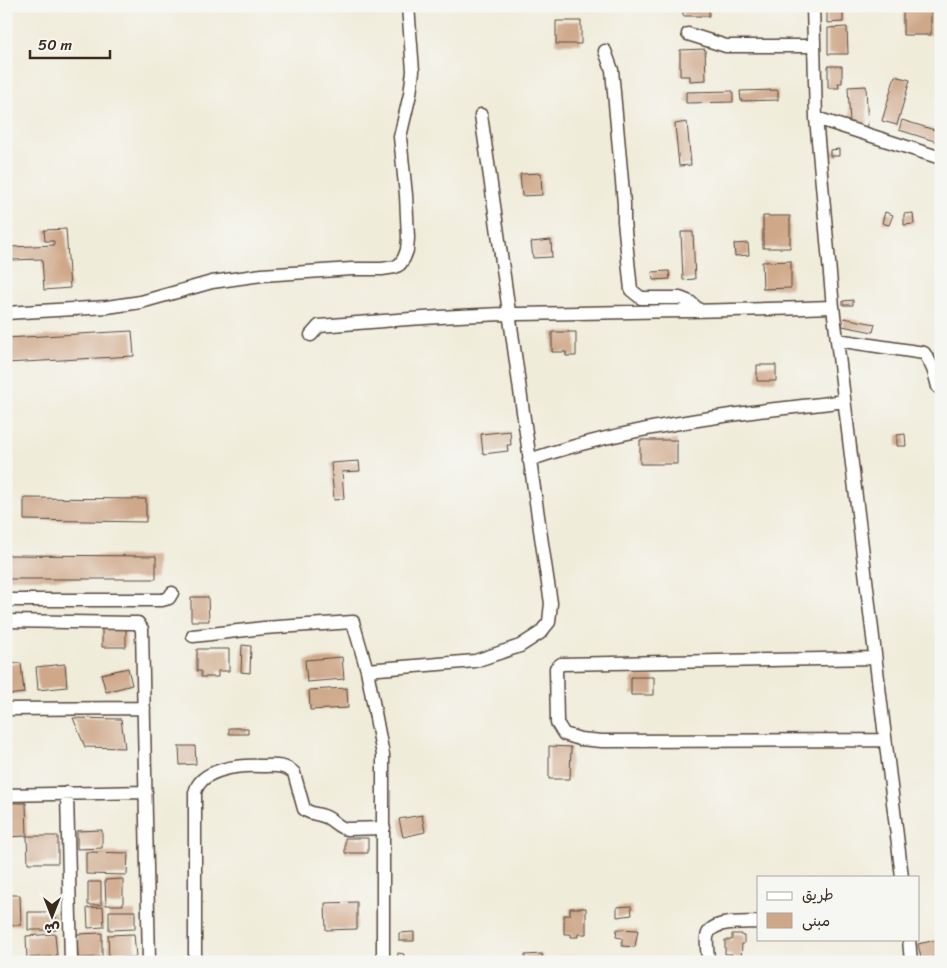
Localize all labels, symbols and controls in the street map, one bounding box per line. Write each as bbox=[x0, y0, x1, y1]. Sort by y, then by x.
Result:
scale bar bbox=[30, 28, 110, 60]
text: 50 m bbox=[38, 32, 73, 58]
legend bbox=[757, 876, 920, 940]
text: طريق bbox=[802, 882, 834, 908]
north arrow bbox=[28, 890, 78, 940]
text: مبنى bbox=[802, 908, 830, 934]
text: ش bbox=[44, 916, 60, 941]

